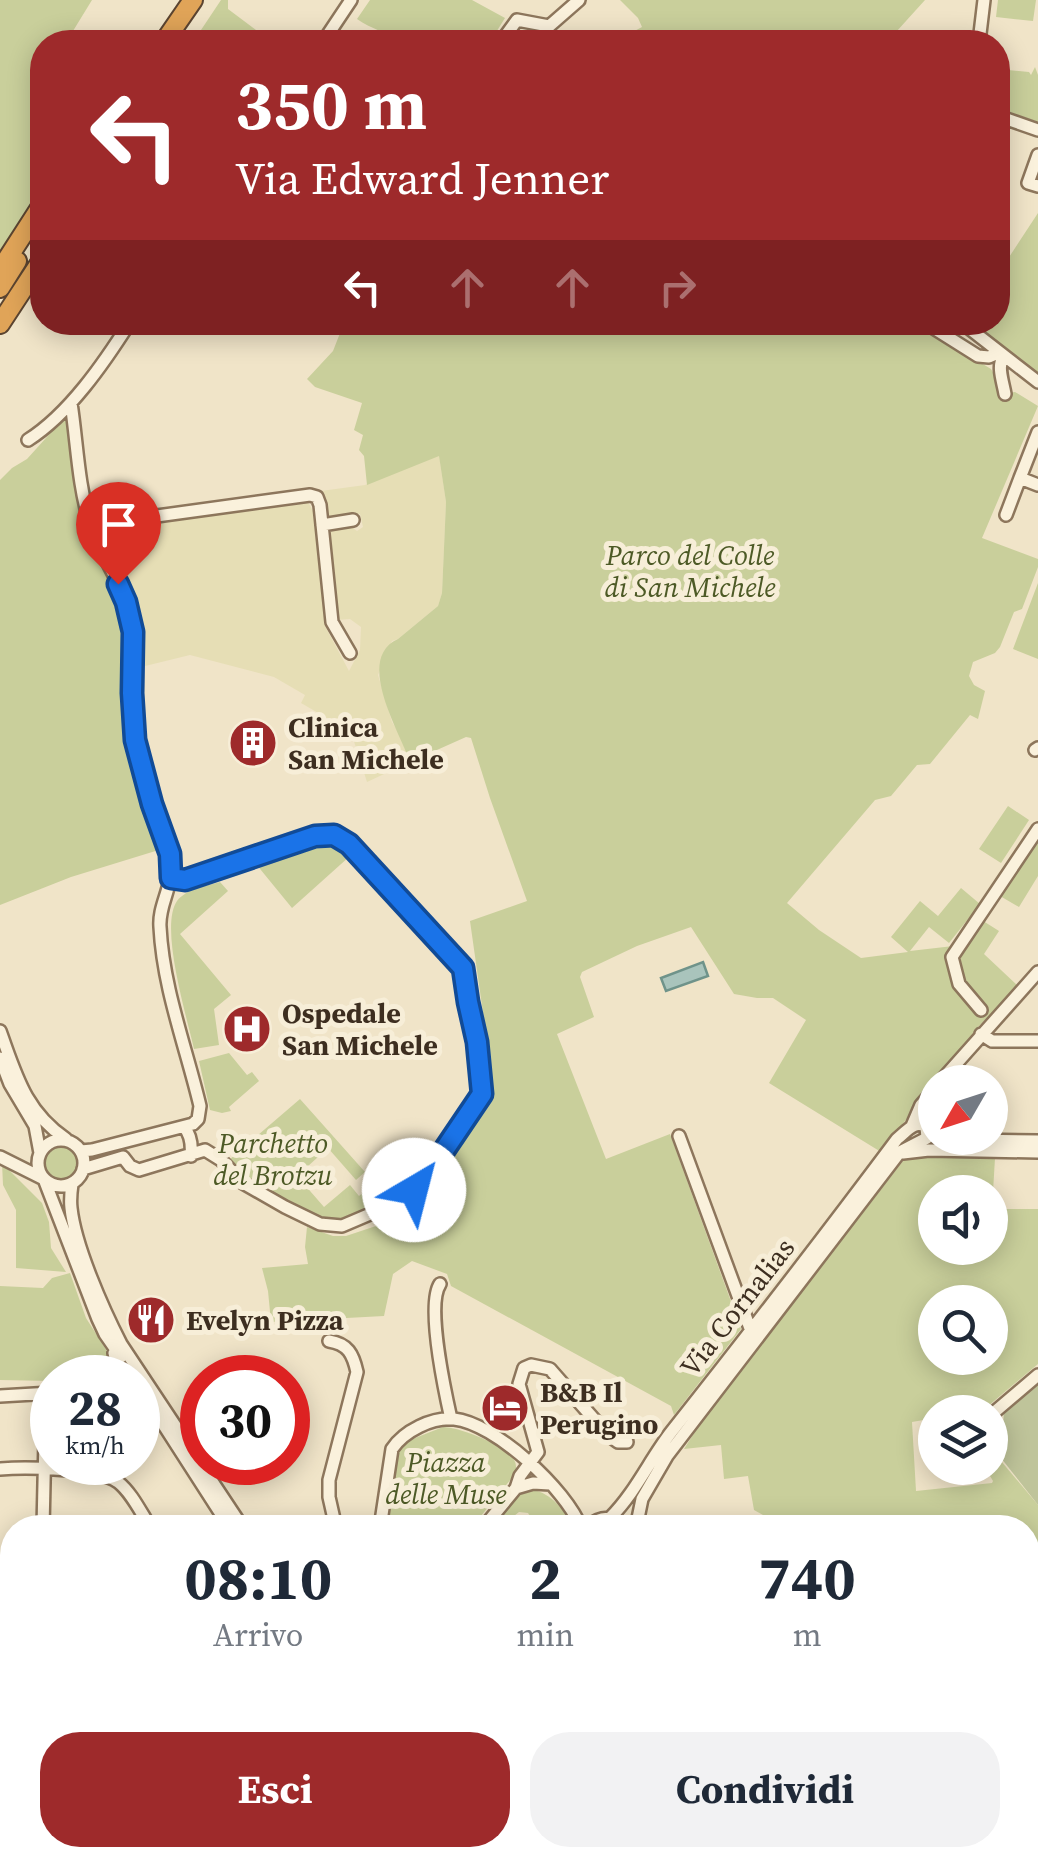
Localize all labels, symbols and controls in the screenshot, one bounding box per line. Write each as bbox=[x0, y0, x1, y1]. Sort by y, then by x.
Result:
text: 350 m bbox=[235, 56, 427, 152]
icon: left bbox=[70, 70, 200, 200]
text: Via Edward Jenner bbox=[235, 147, 609, 209]
icon: left bbox=[335, 260, 390, 315]
icon: ahead bbox=[440, 260, 495, 315]
icon: ahead bbox=[545, 260, 600, 315]
icon: right bbox=[650, 260, 705, 315]
pin bbox=[76, 482, 161, 585]
icon: arrive bbox=[91, 497, 146, 552]
park label: Parco del Colle di San Michele bbox=[604, 536, 776, 606]
place label: Clinica San Michele bbox=[288, 708, 444, 778]
building icon: Clinica San Michele bbox=[227, 717, 279, 769]
place label: Ospedale San Michele bbox=[282, 994, 438, 1064]
hospital icon: Ospedale San Michele bbox=[221, 1003, 273, 1055]
north arrow bbox=[918, 1065, 1008, 1155]
map controls bbox=[918, 1065, 1008, 1485]
park label: Parchetto del Brotzu bbox=[213, 1124, 333, 1194]
position arrow bbox=[362, 1138, 466, 1242]
button: sound bbox=[918, 1175, 1008, 1265]
street label: Via Cornalias bbox=[671, 1230, 803, 1384]
button: search bbox=[918, 1285, 1008, 1375]
restaurant icon: Evelyn Pizza bbox=[125, 1294, 177, 1346]
place label: Evelyn Pizza bbox=[186, 1301, 344, 1339]
speed limit sign: 30 bbox=[180, 1355, 310, 1485]
text: 28 bbox=[68, 1373, 122, 1442]
place label: B&B Il Perugino bbox=[540, 1373, 659, 1443]
hotel icon: B&B Il Perugino bbox=[479, 1382, 531, 1434]
button: layers bbox=[918, 1395, 1008, 1485]
text: km/h bbox=[65, 1428, 125, 1462]
park label: Piazza delle Muse bbox=[385, 1443, 507, 1513]
text: 08:10 bbox=[184, 1537, 332, 1619]
text: 2 bbox=[529, 1537, 562, 1619]
text: 740 bbox=[758, 1537, 856, 1619]
text: Arrivo bbox=[213, 1613, 303, 1657]
text: min bbox=[516, 1613, 574, 1657]
text: m bbox=[793, 1613, 821, 1657]
button: Esci bbox=[40, 1732, 510, 1847]
button: Condividi bbox=[530, 1732, 1000, 1847]

